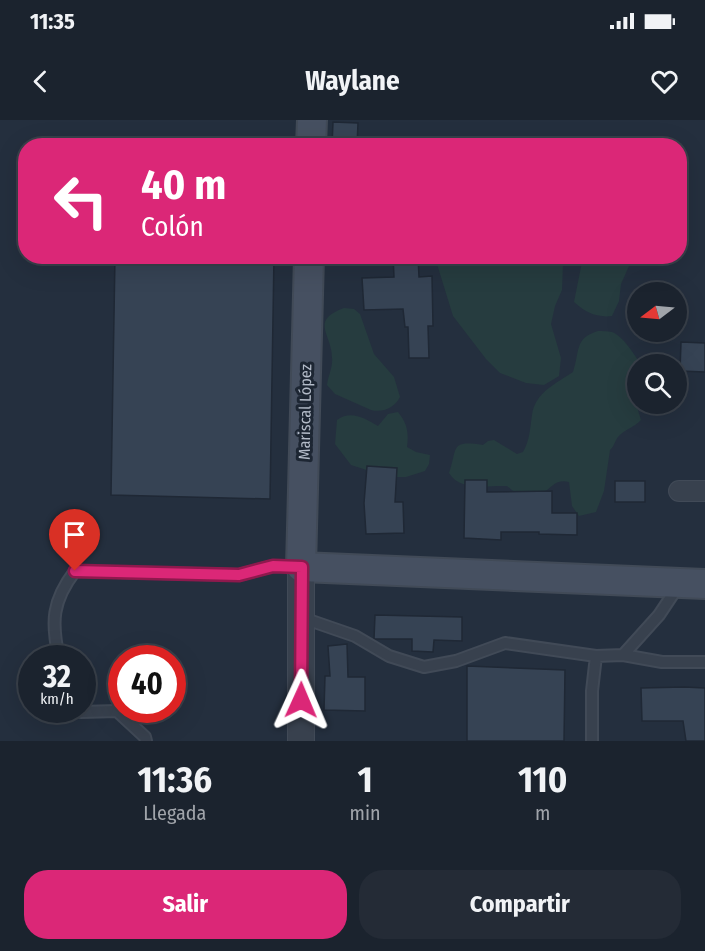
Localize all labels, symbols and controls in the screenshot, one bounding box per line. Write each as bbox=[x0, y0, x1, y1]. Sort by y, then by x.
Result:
text: 11:35 bbox=[30, 8, 75, 35]
icon: back bbox=[24, 65, 57, 98]
text: Waylane bbox=[305, 65, 400, 97]
icon: heart bbox=[648, 65, 681, 98]
text: 40 m bbox=[141, 160, 226, 210]
icon: left bbox=[42, 162, 120, 240]
text: Colón bbox=[141, 211, 204, 243]
north arrow bbox=[627, 282, 687, 342]
map controls bbox=[627, 282, 687, 414]
button: search bbox=[627, 354, 687, 414]
street label: Mariscal López bbox=[295, 364, 315, 460]
pin bbox=[49, 509, 100, 571]
icon: arrive bbox=[58, 518, 91, 551]
speed limit sign: 40 bbox=[108, 645, 186, 723]
text: 32 bbox=[43, 659, 71, 695]
position arrow bbox=[269, 668, 333, 732]
text: km/h bbox=[40, 690, 74, 708]
text: 11:36 bbox=[138, 758, 212, 802]
text: 1 bbox=[357, 758, 373, 802]
text: 110 bbox=[518, 758, 567, 802]
text: Llegada bbox=[143, 801, 206, 825]
text: min bbox=[350, 801, 380, 825]
text: m bbox=[535, 801, 550, 825]
button: Salir bbox=[24, 870, 347, 939]
button: Compartir bbox=[359, 870, 681, 939]

